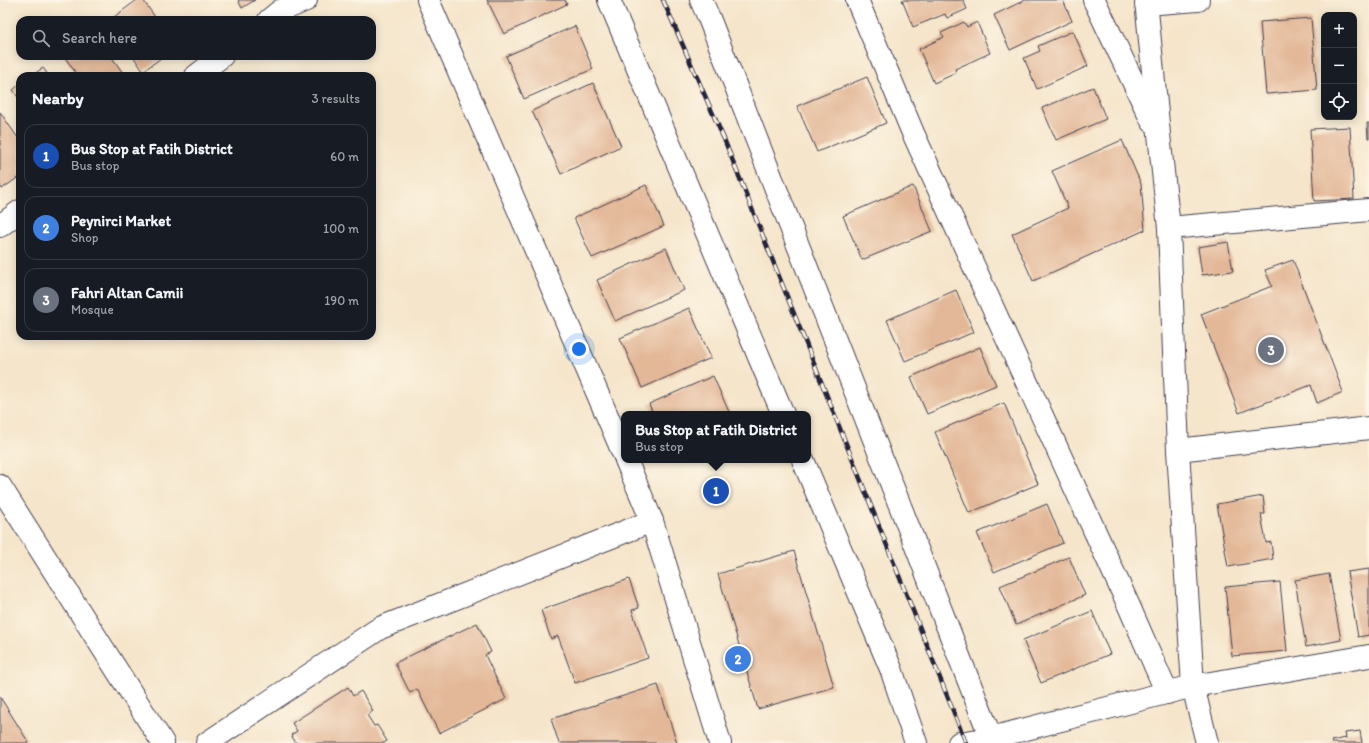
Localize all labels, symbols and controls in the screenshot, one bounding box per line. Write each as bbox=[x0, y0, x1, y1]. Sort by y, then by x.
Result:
map controls bbox=[1321, 12, 1357, 120]
button: + bbox=[1321, 12, 1357, 48]
search box bbox=[16, 16, 376, 60]
icon: search bbox=[30, 27, 52, 49]
text: Search here bbox=[62, 29, 137, 47]
button: − bbox=[1321, 48, 1357, 84]
button: locate bbox=[1321, 84, 1357, 120]
text: Nearby bbox=[32, 88, 84, 108]
text: 3 results bbox=[311, 91, 360, 106]
text: Bus Stop at Fatih District bbox=[71, 140, 233, 158]
text: 1 bbox=[43, 149, 49, 164]
text: 60 m bbox=[330, 149, 359, 164]
text: Bus stop bbox=[71, 158, 119, 173]
text: Peynirci Market bbox=[71, 212, 171, 230]
text: 2 bbox=[43, 221, 49, 236]
text: 100 m bbox=[323, 221, 359, 236]
text: Shop bbox=[71, 230, 98, 245]
text: Fahri Altan Camii bbox=[71, 284, 183, 302]
text: 3 bbox=[42, 293, 50, 308]
text: 190 m bbox=[324, 293, 359, 308]
text: Mosque bbox=[71, 302, 114, 317]
pin: 3 bbox=[1258, 335, 1284, 365]
your location bbox=[569, 339, 589, 359]
popup bbox=[621, 411, 811, 463]
text: Bus Stop at Fatih District bbox=[635, 421, 797, 439]
text: Bus stop bbox=[635, 439, 684, 454]
pin: 1 bbox=[703, 476, 729, 506]
pin: 2 bbox=[725, 644, 751, 674]

